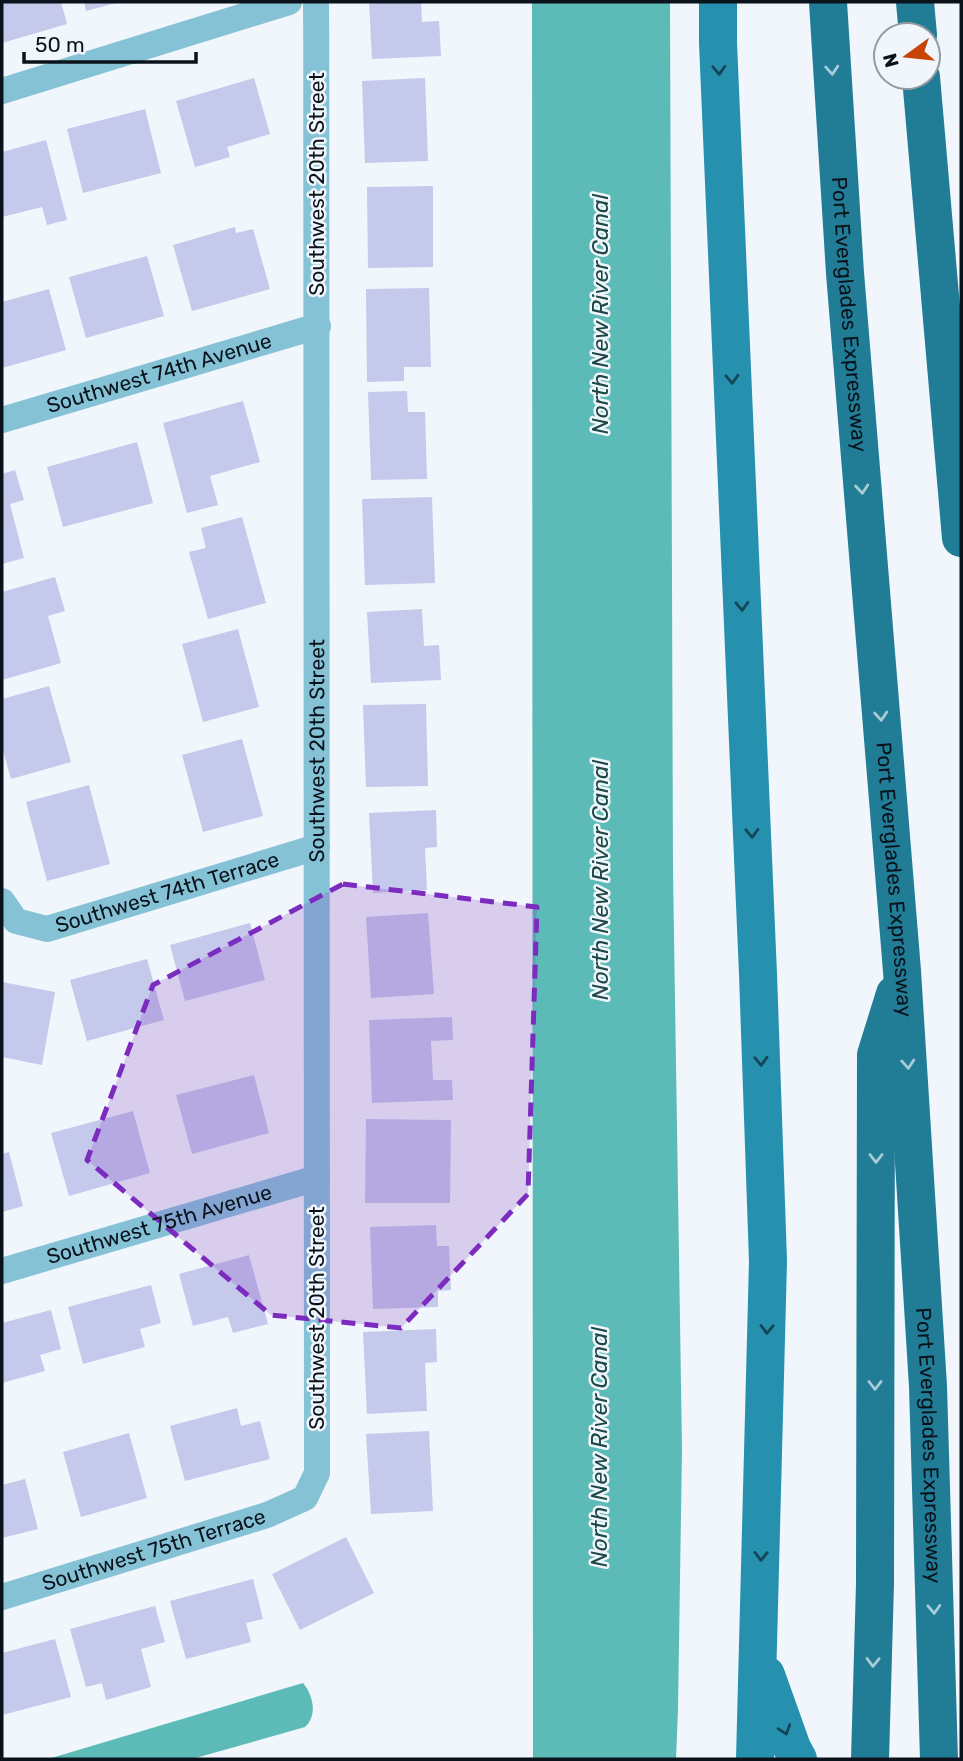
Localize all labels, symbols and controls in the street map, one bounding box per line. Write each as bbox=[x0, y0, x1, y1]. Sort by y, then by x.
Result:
scale bar bbox=[24, 21, 196, 65]
north arrow bbox=[872, 21, 942, 91]
text: 50 m bbox=[35, 32, 85, 57]
text: N bbox=[878, 51, 904, 70]
one-way arrow bbox=[712, 65, 727, 76]
one-way arrow bbox=[825, 65, 840, 76]
street label: Southwest 20th Street bbox=[304, 72, 329, 296]
street label: Port Everglades Expressway bbox=[827, 176, 873, 453]
water label: North New River Canal bbox=[586, 193, 614, 434]
street label: Southwest 74th Avenue bbox=[44, 328, 274, 418]
one-way arrow bbox=[725, 373, 740, 384]
one-way arrow bbox=[854, 484, 869, 495]
one-way arrow bbox=[735, 601, 750, 612]
street label: Southwest 20th Street bbox=[304, 639, 329, 863]
one-way arrow bbox=[873, 711, 888, 722]
street label: Port Everglades Expressway bbox=[871, 741, 918, 1018]
water label: North New River Canal bbox=[586, 759, 614, 1000]
one-way arrow bbox=[744, 828, 759, 839]
street label: Southwest 74th Terrace bbox=[52, 846, 282, 938]
one-way arrow bbox=[753, 1056, 769, 1066]
one-way arrow bbox=[900, 1058, 915, 1069]
one-way arrow bbox=[868, 1153, 884, 1164]
street label: Southwest 75th Avenue bbox=[44, 1179, 275, 1269]
street label: Southwest 20th Street bbox=[304, 1206, 329, 1430]
street label: Port Everglades Expressway bbox=[911, 1307, 947, 1584]
one-way arrow bbox=[759, 1324, 774, 1335]
water label: North New River Canal bbox=[585, 1326, 613, 1567]
one-way arrow bbox=[867, 1381, 883, 1391]
street label: Southwest 75th Terrace bbox=[39, 1503, 269, 1596]
one-way arrow bbox=[753, 1552, 769, 1562]
one-way arrow bbox=[927, 1604, 942, 1615]
one-way arrow bbox=[865, 1657, 880, 1668]
one-way arrow bbox=[777, 1723, 791, 1735]

